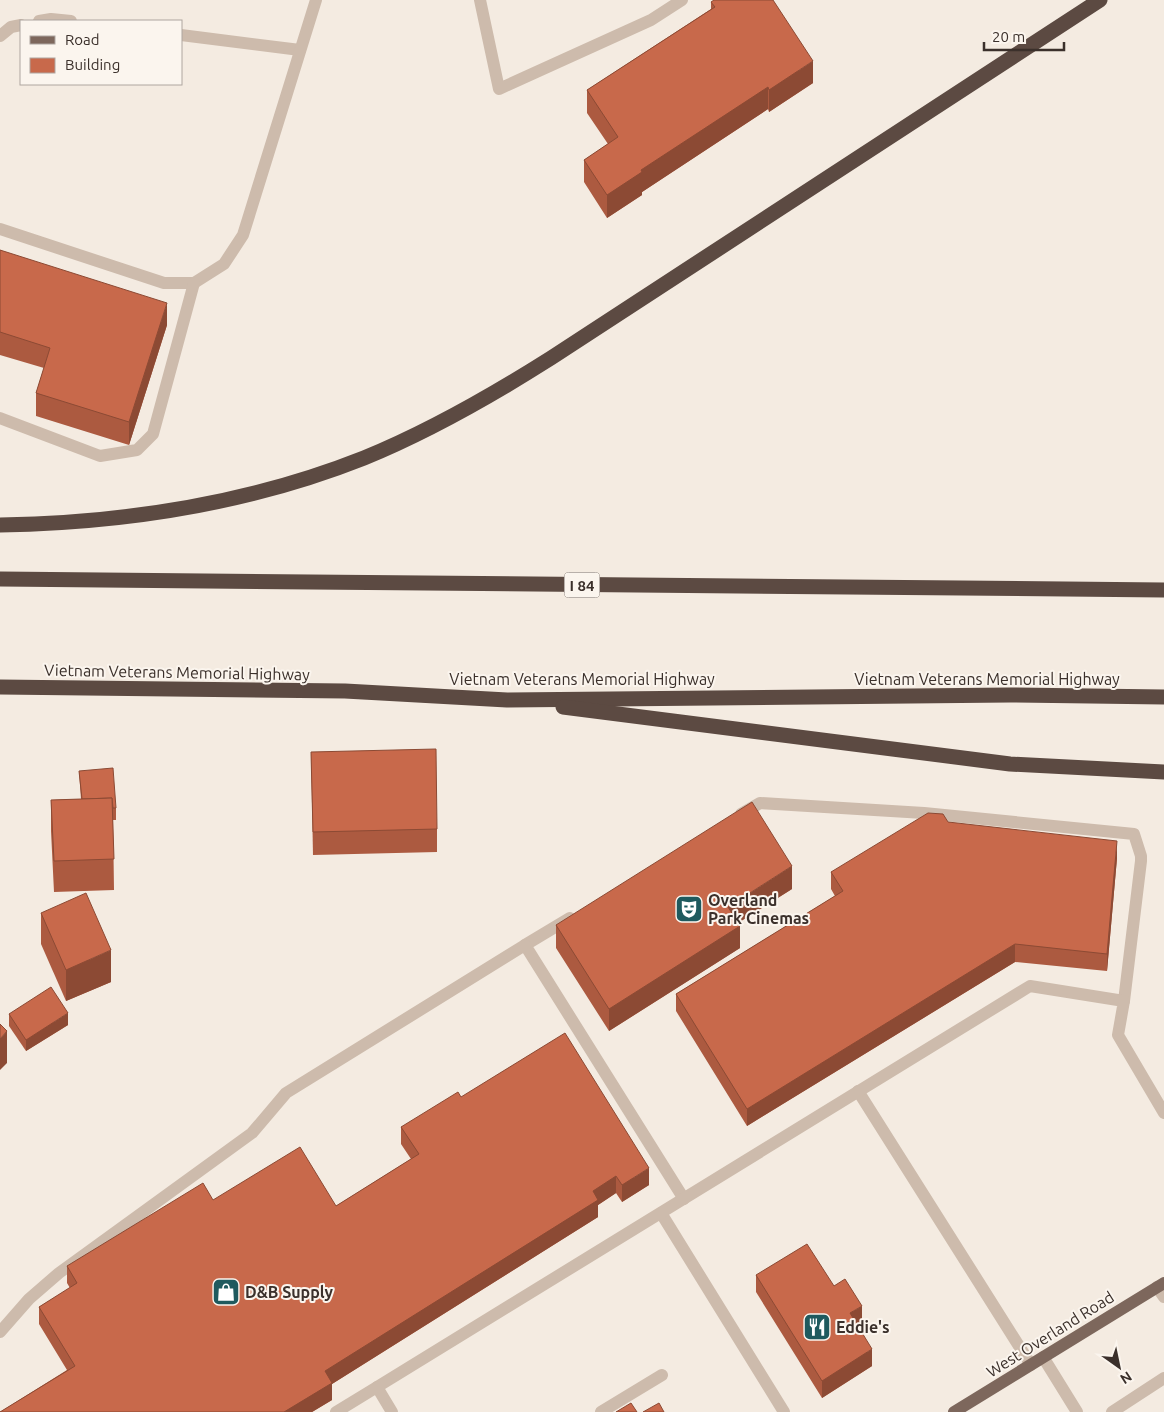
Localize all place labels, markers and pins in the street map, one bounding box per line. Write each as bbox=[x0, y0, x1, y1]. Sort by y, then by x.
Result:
place label: Overland Park Cinemas bbox=[708, 891, 809, 927]
theatre icon: Overland Park Cinemas bbox=[674, 894, 704, 924]
shop icon: D&B Supply bbox=[211, 1277, 241, 1307]
place label: D&B Supply bbox=[245, 1283, 333, 1301]
restaurant icon: Eddie's bbox=[802, 1312, 832, 1342]
place label: Eddie's bbox=[836, 1318, 890, 1336]

